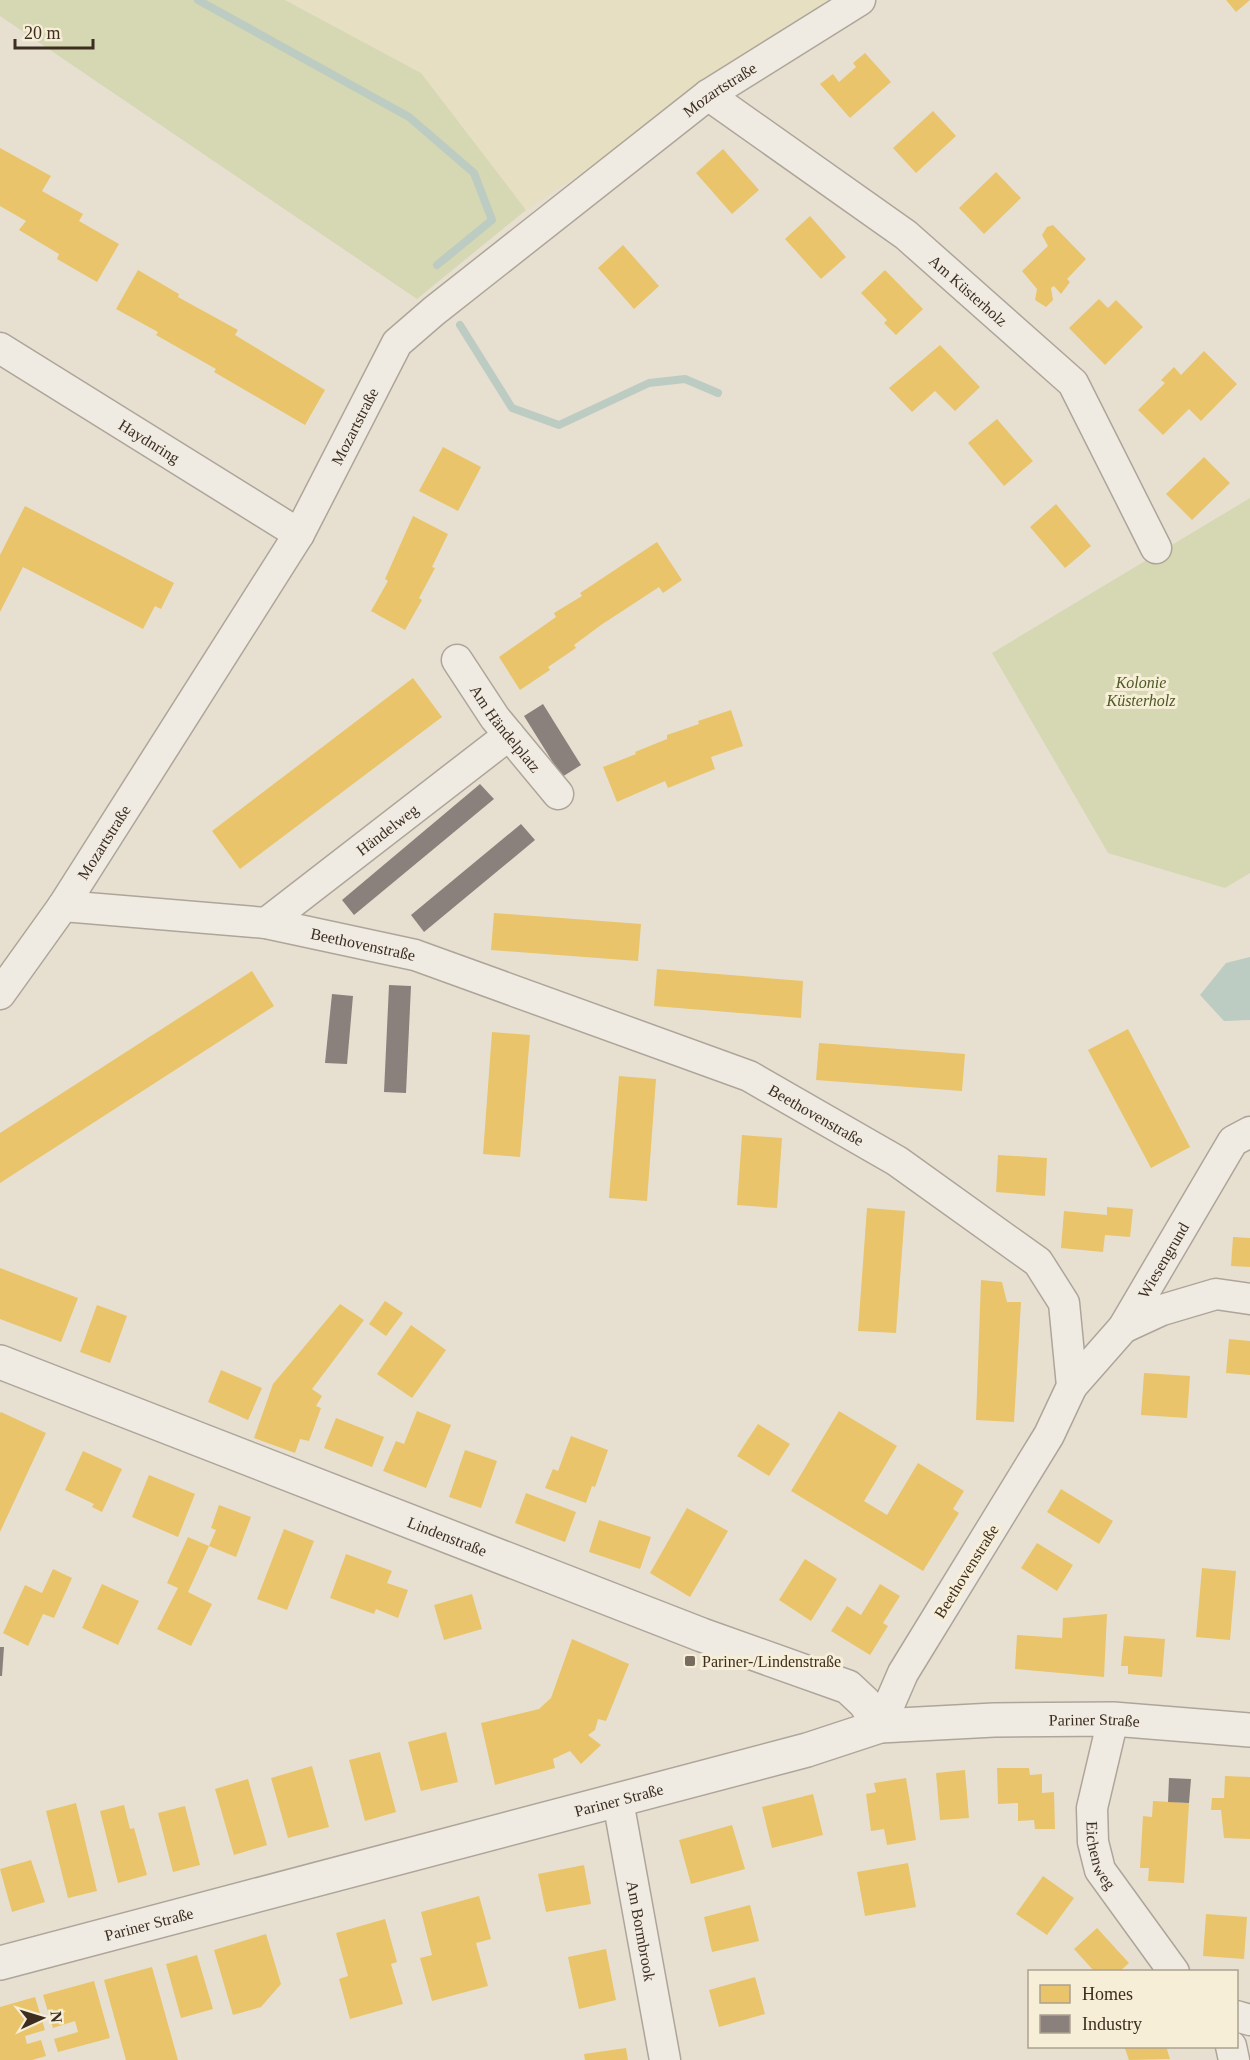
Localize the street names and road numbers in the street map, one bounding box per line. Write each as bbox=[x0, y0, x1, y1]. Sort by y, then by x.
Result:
street label: Mozartstraße bbox=[680, 59, 759, 120]
street label: Am Küsterholz bbox=[926, 252, 1011, 330]
street label: Mozartstraße bbox=[328, 385, 382, 468]
street label: Haydnring bbox=[116, 416, 183, 468]
street label: Am Händelplatz bbox=[467, 682, 544, 776]
street label: Händelweg bbox=[353, 801, 422, 859]
street label: Mozartstraße bbox=[74, 802, 134, 883]
street label: Beethovenstraße bbox=[309, 925, 417, 964]
street label: Beethovenstraße bbox=[766, 1081, 867, 1149]
street label: Wiesengrund bbox=[1135, 1220, 1192, 1301]
street label: Lindenstraße bbox=[405, 1513, 489, 1560]
street label: Beethovenstraße bbox=[931, 1522, 1002, 1621]
street label: Pariner Straße bbox=[1049, 1711, 1140, 1730]
street label: Pariner Straße bbox=[573, 1780, 665, 1820]
street label: Eichenweg bbox=[1083, 1821, 1119, 1893]
street label: Am Bormbrook bbox=[624, 1879, 659, 1983]
street label: Pariner Straße bbox=[103, 1904, 195, 1944]

